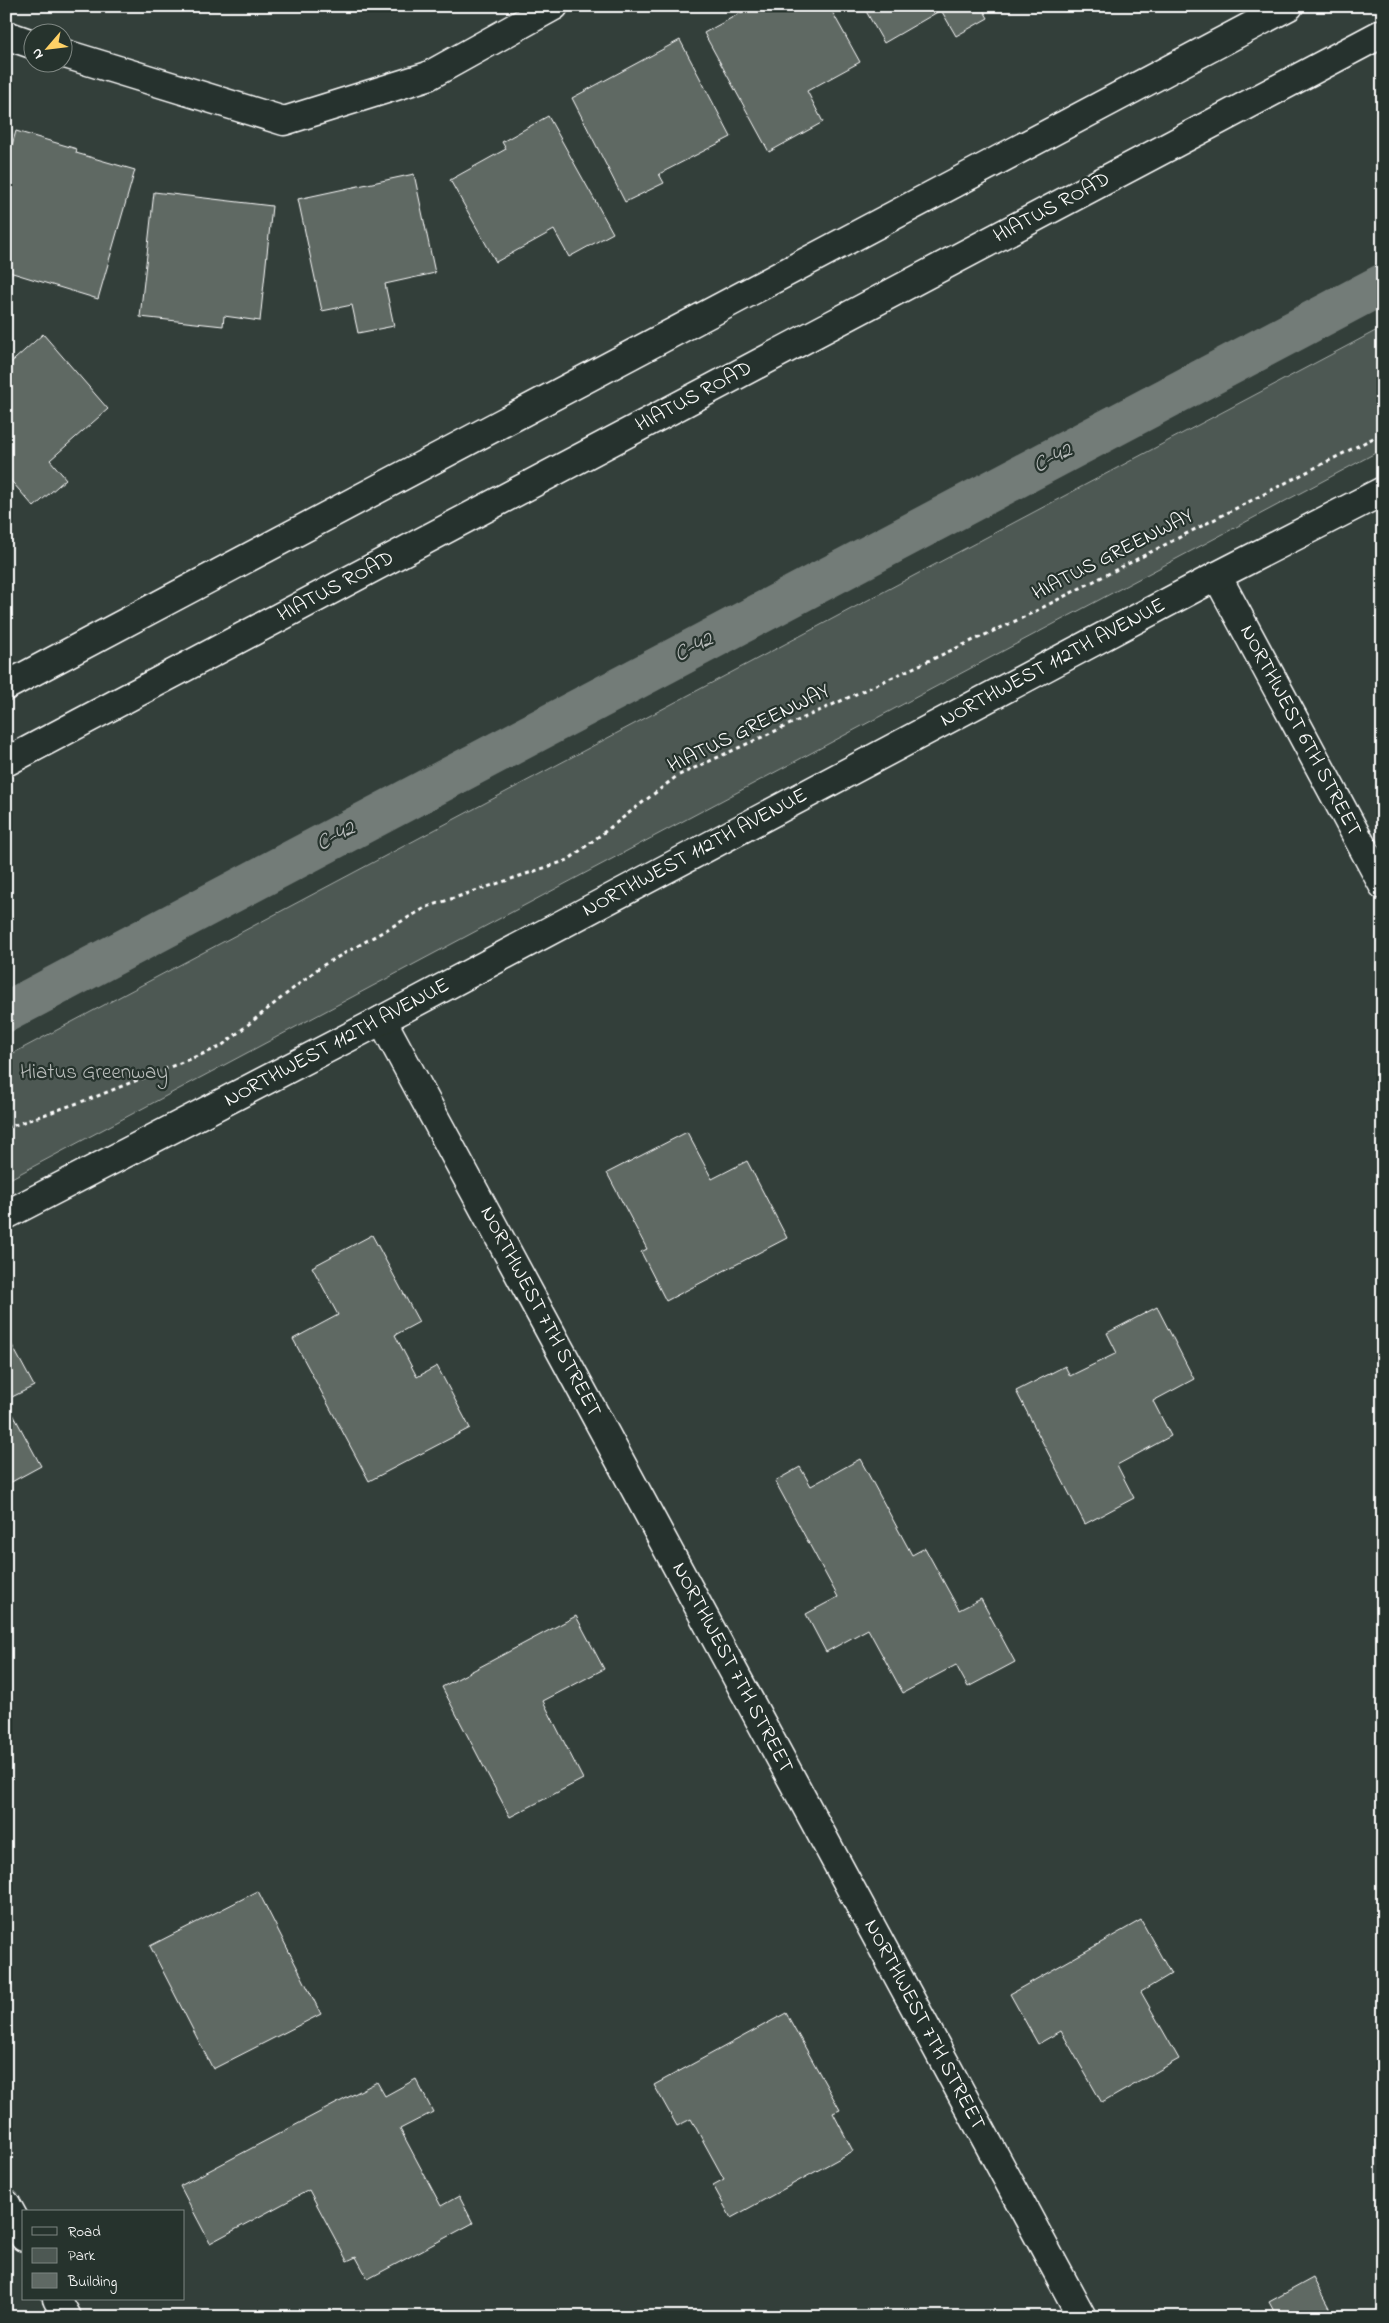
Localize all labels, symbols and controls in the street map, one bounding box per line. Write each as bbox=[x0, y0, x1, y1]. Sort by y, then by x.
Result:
north arrow bbox=[22, 22, 72, 72]
text: N bbox=[26, 44, 49, 63]
street label: HIATUS ROAD bbox=[988, 165, 1116, 251]
street label: HIATUS ROAD bbox=[630, 354, 758, 440]
water label: C-42 bbox=[1028, 435, 1079, 483]
street label: HIATUS GREENWAY bbox=[1027, 501, 1199, 609]
street label: HIATUS ROAD bbox=[272, 544, 400, 630]
street label: NORTHWEST 112TH AVENUE bbox=[935, 591, 1171, 735]
street label: NORTHWEST 6TH STREET bbox=[1231, 620, 1369, 842]
water label: C-42 bbox=[669, 624, 720, 672]
street label: HIATUS GREENWAY bbox=[663, 676, 836, 781]
street label: NORTHWEST 112TH AVENUE bbox=[577, 781, 813, 925]
water label: C-42 bbox=[311, 813, 362, 861]
street label: NORTHWEST 112TH AVENUE bbox=[219, 971, 455, 1115]
park label: Hiatus Greenway bbox=[20, 1058, 168, 1090]
street label: NORTHWEST 7TH STREET bbox=[472, 1201, 608, 1423]
street label: NORTHWEST 7TH STREET bbox=[664, 1557, 800, 1779]
street label: NORTHWEST 7TH STREET bbox=[856, 1914, 992, 2136]
legend bbox=[22, 2210, 185, 2300]
text: Road bbox=[68, 2221, 101, 2243]
text: Park bbox=[68, 2245, 96, 2267]
text: Building bbox=[67, 2271, 117, 2294]

